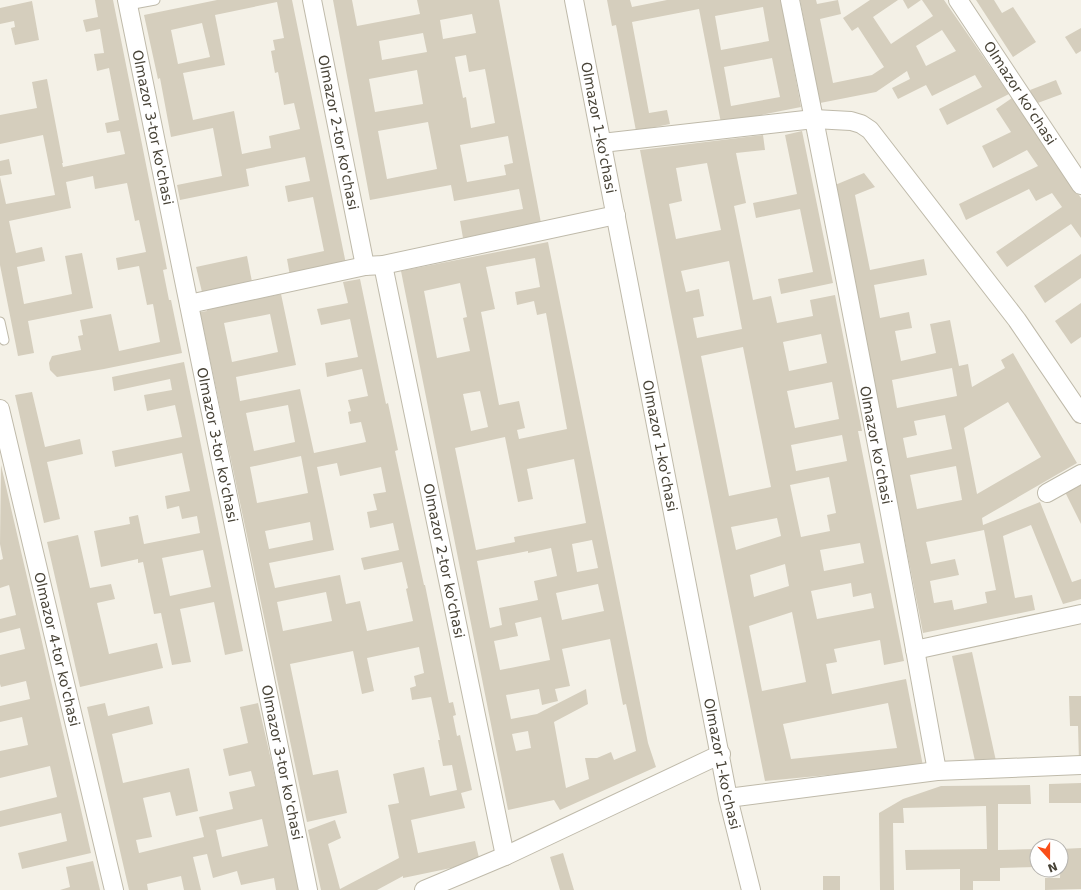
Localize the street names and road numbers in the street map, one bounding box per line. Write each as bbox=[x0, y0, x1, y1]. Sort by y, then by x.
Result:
street label: Olmazor koʻchasi bbox=[981, 38, 1059, 148]
street label: Olmazor 3-tor ko'chasi bbox=[129, 48, 176, 206]
street label: Olmazor 2-tor ko'chasi bbox=[315, 53, 362, 211]
street label: Olmazor 1-ko'chasi bbox=[578, 60, 619, 195]
street label: Olmazor 3-tor ko'chasi bbox=[194, 366, 241, 524]
street label: Olmazor 1-ko'chasi bbox=[640, 379, 681, 513]
street label: Olmazor koʻchasi bbox=[857, 384, 895, 506]
street label: Olmazor 2-tor ko'chasi bbox=[420, 482, 468, 640]
street label: Olmazor 4-tor ko'chasi bbox=[31, 571, 83, 728]
street label: Olmazor 3-tor ko'chasi bbox=[258, 683, 306, 841]
street label: Olmazor 1-ko'chasi bbox=[701, 697, 744, 831]

